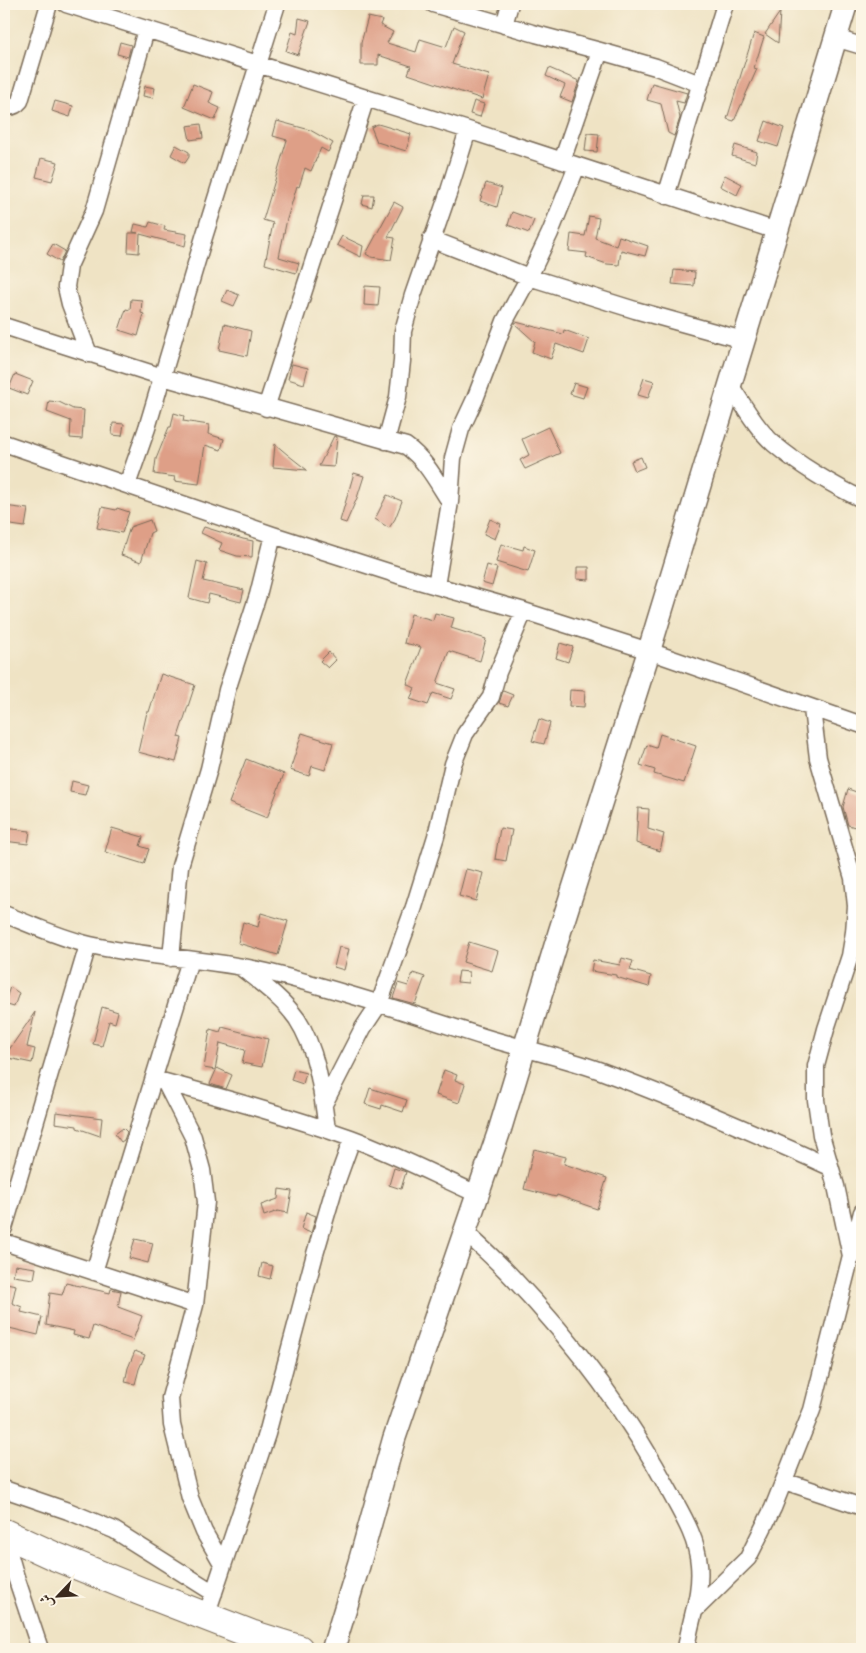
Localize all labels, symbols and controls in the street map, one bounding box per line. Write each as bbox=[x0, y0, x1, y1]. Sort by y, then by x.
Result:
north arrow bbox=[32, 1570, 82, 1620]
text: ش bbox=[36, 1590, 59, 1611]

